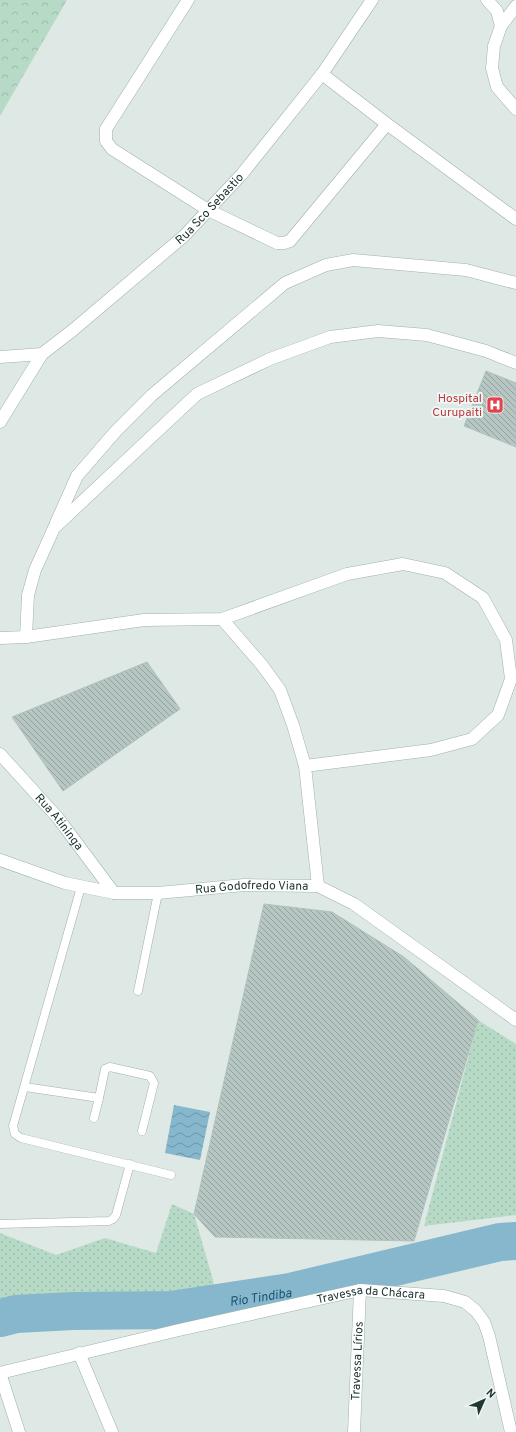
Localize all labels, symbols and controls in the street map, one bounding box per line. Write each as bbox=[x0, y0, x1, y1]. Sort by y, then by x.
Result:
street label: Rua Sco Sebastio bbox=[173, 170, 248, 249]
place label: Hospital Curupaiti bbox=[432, 391, 482, 421]
hospital icon: Hospital Curupaiti bbox=[485, 395, 505, 415]
street label: Rua Atininga bbox=[31, 791, 86, 854]
street label: Rua Godofredo Viana bbox=[194, 878, 309, 899]
street label: Travessa da Chácara bbox=[315, 1283, 426, 1308]
water label: Rio Tindiba bbox=[229, 1286, 293, 1311]
street label: Travessa Lírios bbox=[348, 1321, 368, 1401]
north arrow bbox=[464, 1380, 504, 1420]
text: N bbox=[483, 1386, 498, 1401]

